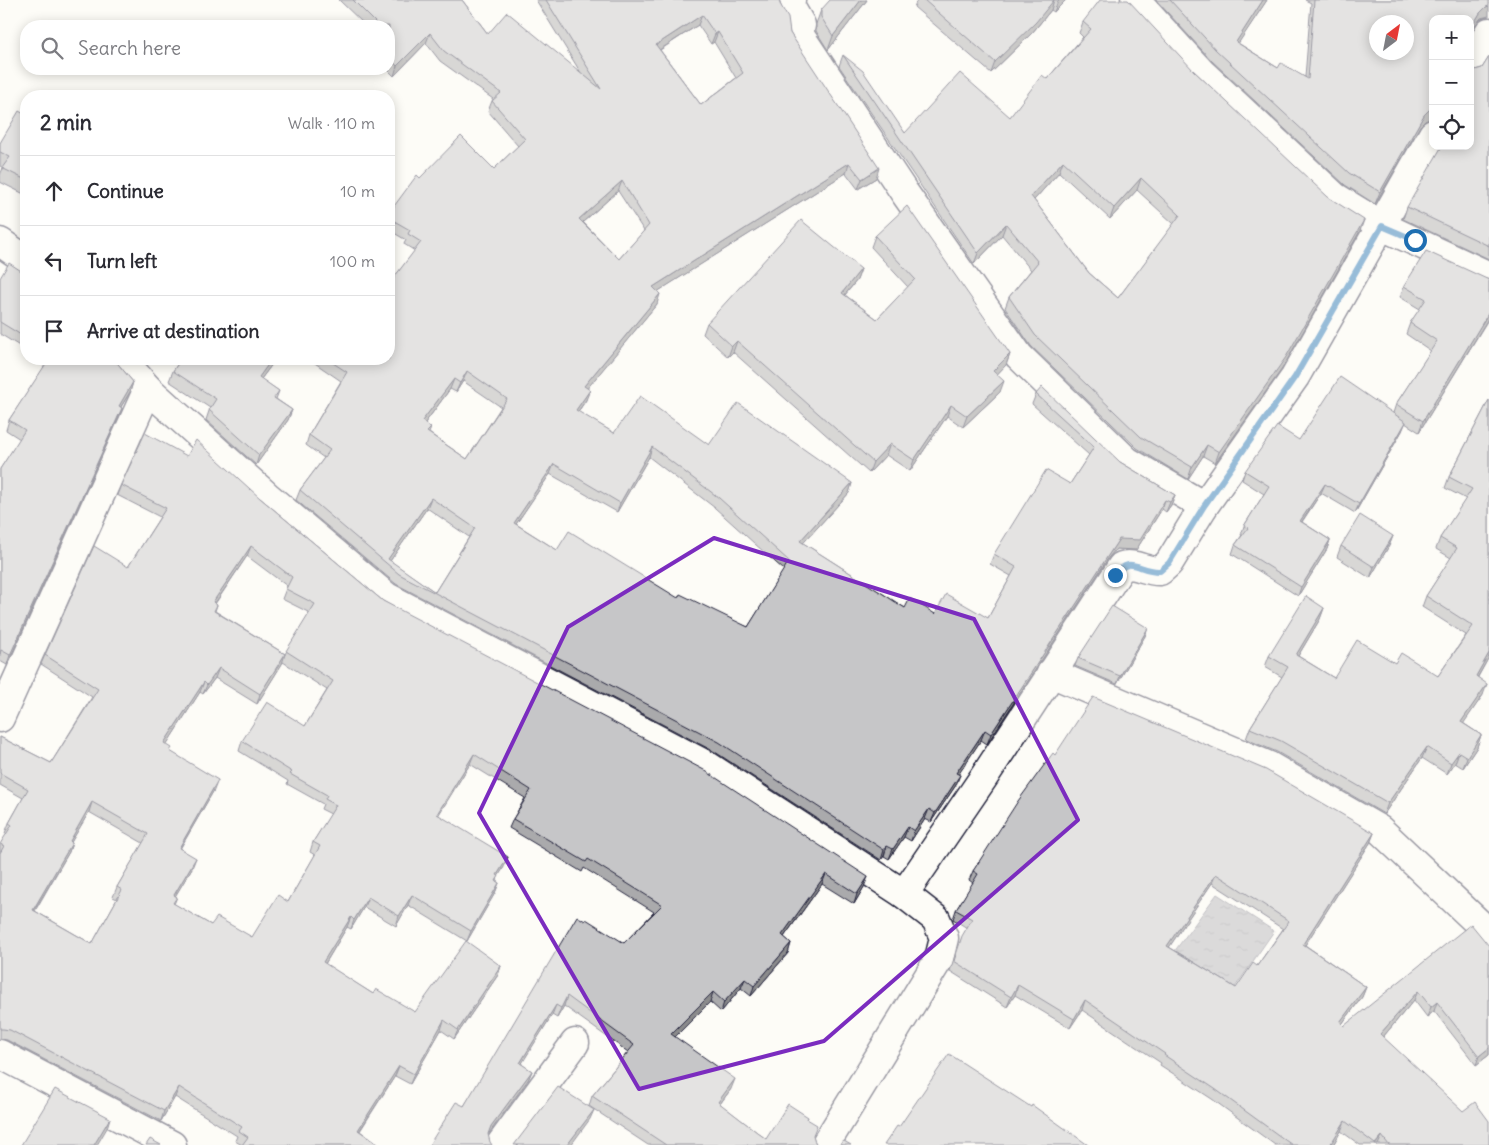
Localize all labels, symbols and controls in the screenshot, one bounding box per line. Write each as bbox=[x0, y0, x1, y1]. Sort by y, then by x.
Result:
north arrow bbox=[1369, 15, 1414, 60]
map controls bbox=[1429, 15, 1474, 150]
button: + bbox=[1429, 15, 1474, 60]
search box bbox=[20, 20, 395, 75]
icon: search bbox=[38, 34, 66, 62]
text: Search here bbox=[78, 36, 181, 60]
button: − bbox=[1429, 60, 1474, 105]
button: locate bbox=[1429, 105, 1474, 150]
text: 2 min bbox=[40, 109, 92, 136]
text: Walk · 110 m bbox=[288, 113, 375, 133]
icon: ahead bbox=[40, 177, 68, 205]
text: Continue bbox=[87, 179, 164, 203]
text: 10 m bbox=[340, 181, 375, 201]
route start bbox=[1404, 229, 1427, 252]
icon: left bbox=[40, 247, 68, 275]
text: Turn left bbox=[87, 249, 157, 273]
text: 100 m bbox=[330, 251, 375, 271]
icon: arrive bbox=[40, 317, 68, 345]
text: Arrive at destination bbox=[87, 319, 260, 343]
route end bbox=[1104, 564, 1127, 587]

